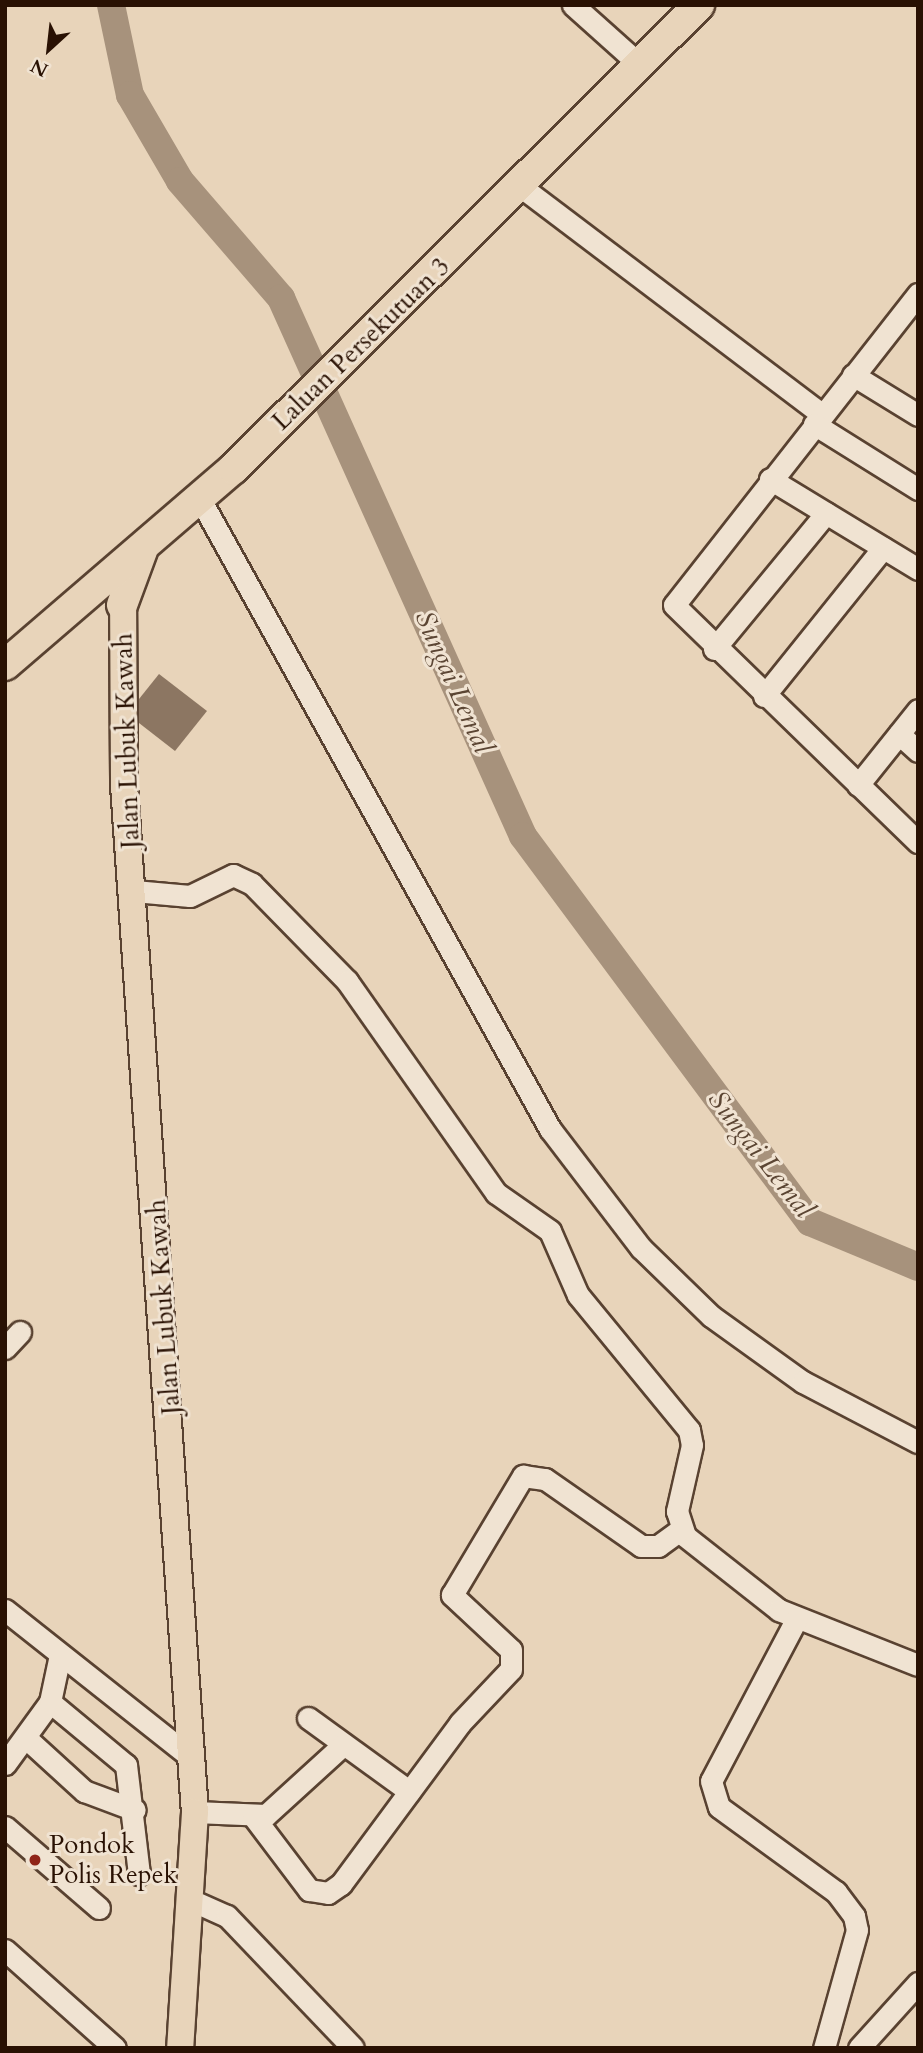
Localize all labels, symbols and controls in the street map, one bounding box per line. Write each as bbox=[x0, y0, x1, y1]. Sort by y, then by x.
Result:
north arrow bbox=[14, 14, 84, 84]
text: N bbox=[26, 52, 53, 83]
street label: Laluan Persekutuan 3 bbox=[266, 251, 456, 437]
water label: Sungai Lemal bbox=[408, 605, 500, 759]
street label: Jalan Lubuk Kawah bbox=[108, 633, 146, 849]
water label: Sungai Lemal bbox=[701, 1083, 821, 1225]
street label: Jalan Lubuk Kawah bbox=[141, 1198, 187, 1416]
place label: Pondok Polis Repek bbox=[49, 1829, 177, 1890]
marker: Pondok Polis Repek bbox=[27, 1852, 43, 1868]

